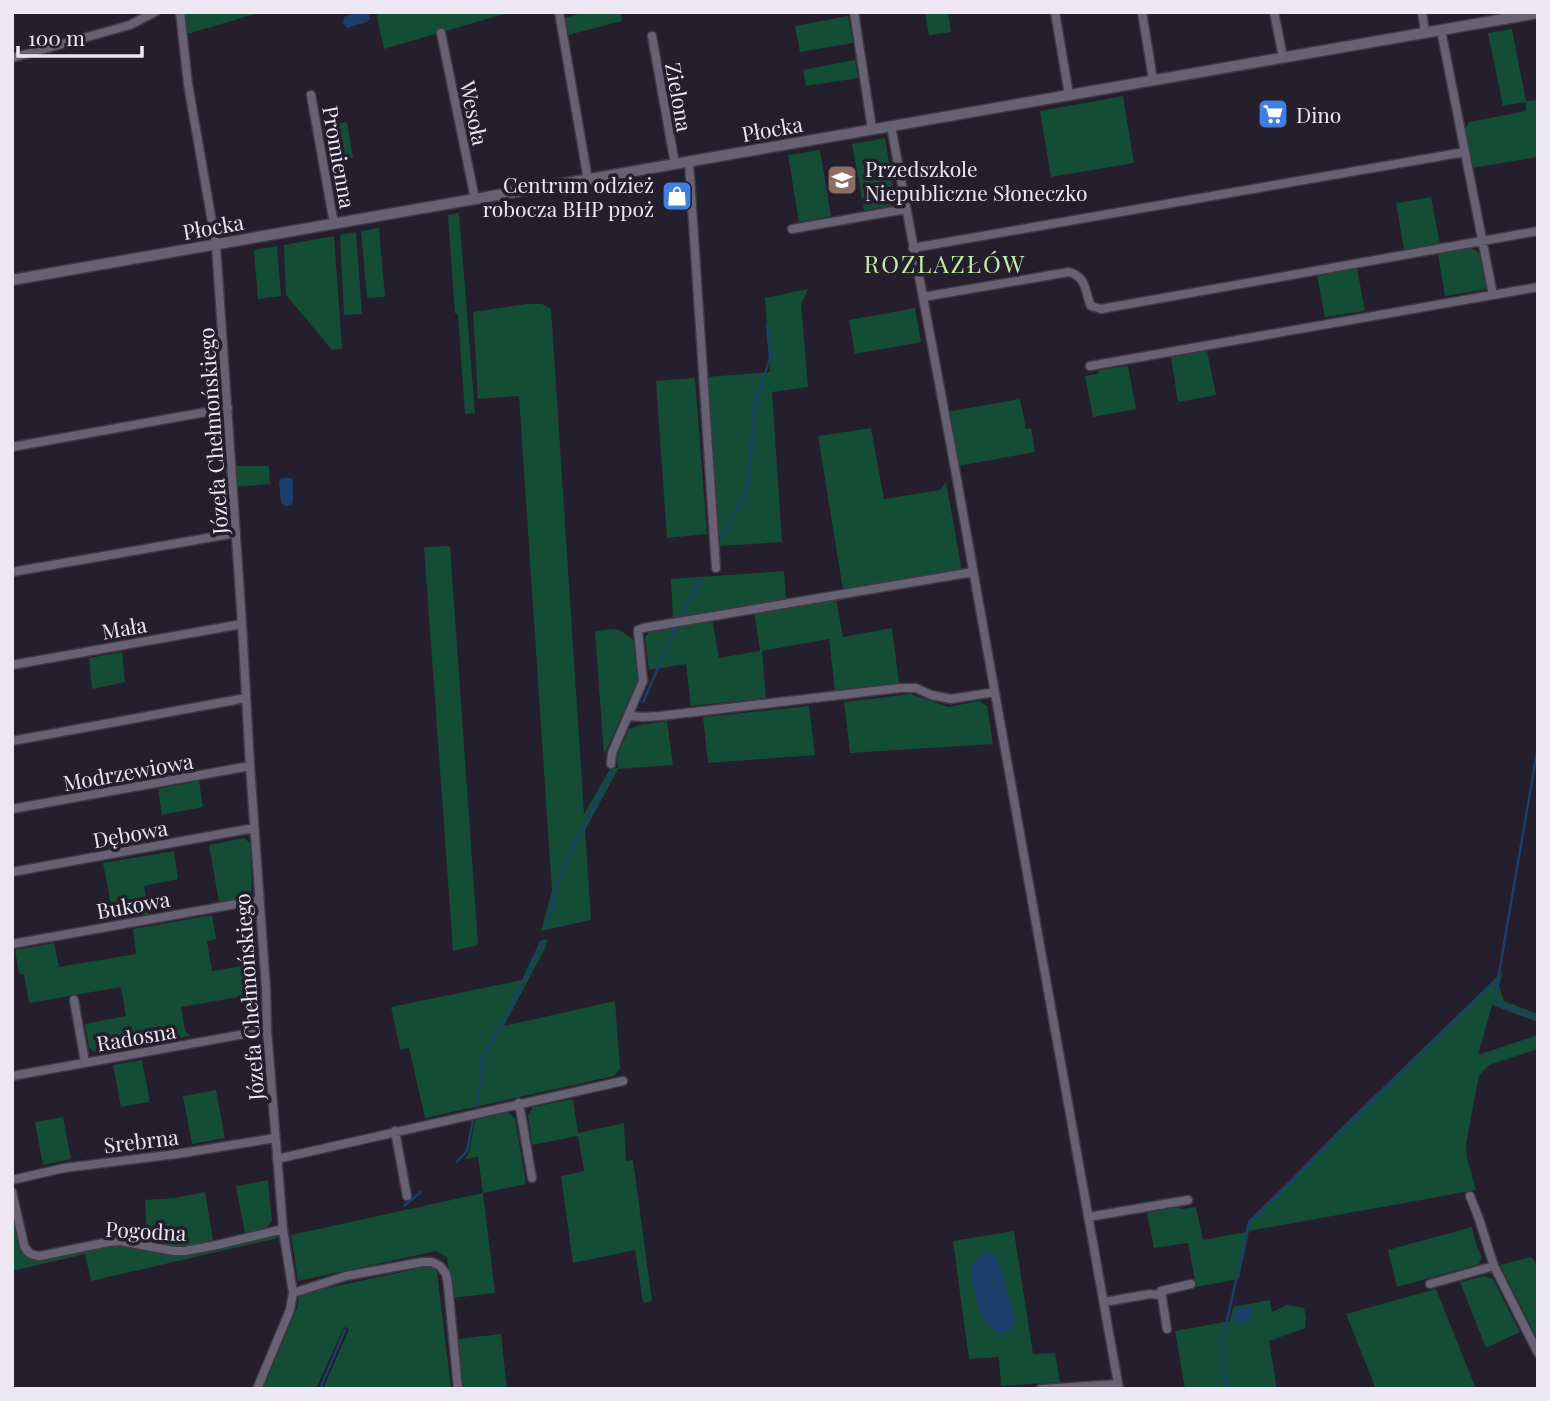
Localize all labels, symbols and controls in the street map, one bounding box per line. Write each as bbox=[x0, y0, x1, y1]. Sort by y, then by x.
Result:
scale bar bbox=[18, 14, 142, 58]
text: 100 m bbox=[28, 23, 85, 51]
street label: Zielona bbox=[660, 60, 700, 134]
street label: Wesoła bbox=[454, 77, 496, 148]
supermarket icon: Dino bbox=[1256, 97, 1290, 131]
place label: Dino bbox=[1296, 100, 1341, 128]
street label: Promienna bbox=[317, 104, 363, 211]
street label: Płocka bbox=[739, 109, 805, 147]
place label: Przedszkole Niepubliczne Słoneczko bbox=[865, 154, 1088, 206]
school or university icon: Przedszkole Niepubliczne Słoneczko bbox=[825, 163, 859, 197]
place label: Centrum odzież robocza BHP ppoż bbox=[483, 170, 654, 222]
shop icon: Centrum odzież robocza BHP ppoż bbox=[660, 179, 694, 213]
street label: Płocka bbox=[180, 207, 246, 245]
district label: ROZLAZŁÓW bbox=[864, 247, 1026, 279]
street label: Józefa Chełmońskiego bbox=[191, 327, 233, 536]
street label: Mała bbox=[99, 609, 149, 645]
street label: Modrzewiowa bbox=[61, 746, 196, 796]
street label: Dębowa bbox=[90, 813, 170, 853]
street label: Bukowa bbox=[94, 884, 172, 924]
street label: Józefa Chełmońskiego bbox=[227, 893, 269, 1102]
street label: Radosna bbox=[94, 1015, 178, 1057]
street label: Srebrna bbox=[102, 1121, 180, 1158]
street label: Pogodna bbox=[105, 1214, 188, 1246]

